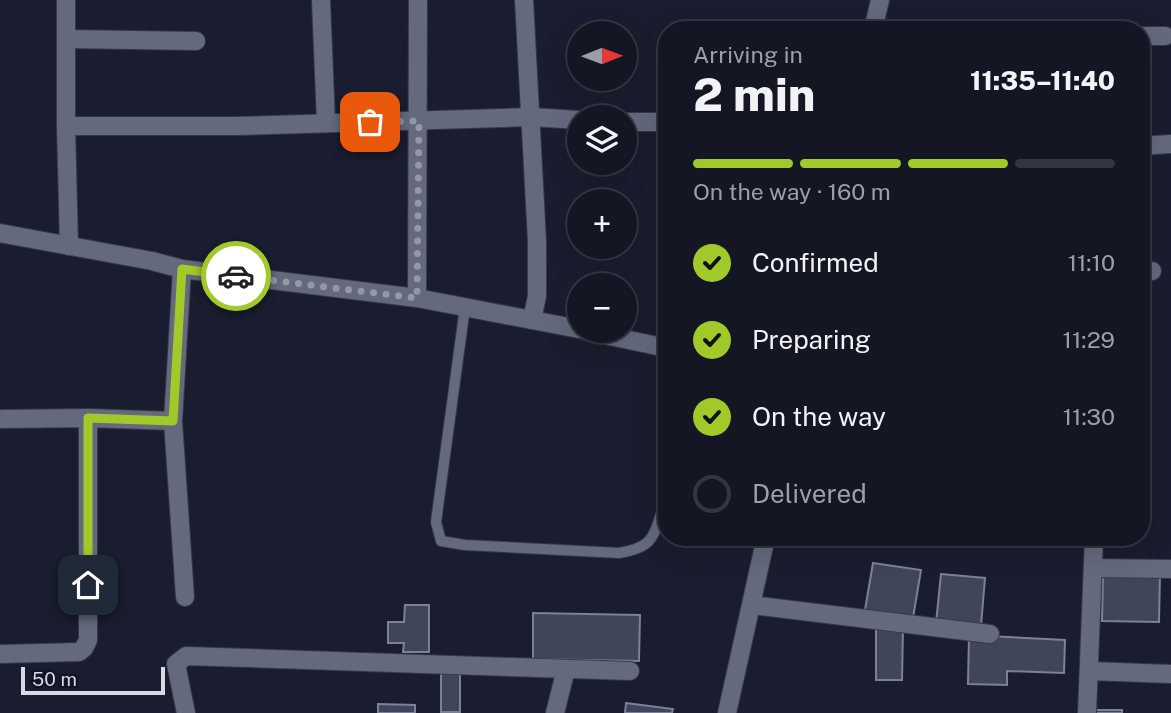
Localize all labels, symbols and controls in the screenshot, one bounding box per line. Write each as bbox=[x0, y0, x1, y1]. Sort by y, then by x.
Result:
north arrow bbox=[567, 21, 637, 91]
map controls bbox=[567, 21, 637, 343]
text: Arriving in bbox=[693, 41, 803, 68]
text: 11:35–11:40 bbox=[970, 65, 1115, 96]
text: 2 min bbox=[693, 67, 815, 121]
pin bbox=[340, 92, 400, 152]
icon: bag bbox=[351, 103, 389, 141]
button: layers bbox=[567, 105, 637, 175]
text: On the way · 160 m bbox=[693, 178, 891, 205]
button: + bbox=[567, 189, 637, 259]
courier bbox=[201, 241, 271, 311]
icon: check bbox=[693, 244, 731, 282]
text: Confirmed bbox=[752, 247, 879, 278]
text: 11:10 bbox=[1068, 249, 1115, 276]
icon: car bbox=[217, 257, 255, 295]
button: − bbox=[567, 273, 637, 343]
icon: check bbox=[693, 321, 731, 359]
text: Preparing bbox=[752, 324, 871, 355]
text: 11:29 bbox=[1063, 326, 1115, 353]
icon: check bbox=[693, 398, 731, 436]
text: On the way bbox=[752, 401, 886, 432]
text: 11:30 bbox=[1063, 403, 1115, 430]
text: Delivered bbox=[752, 478, 867, 509]
pin bbox=[58, 555, 118, 615]
icon: home bbox=[69, 566, 107, 604]
scale bar bbox=[21, 664, 164, 696]
text: 50 m bbox=[32, 668, 77, 690]

